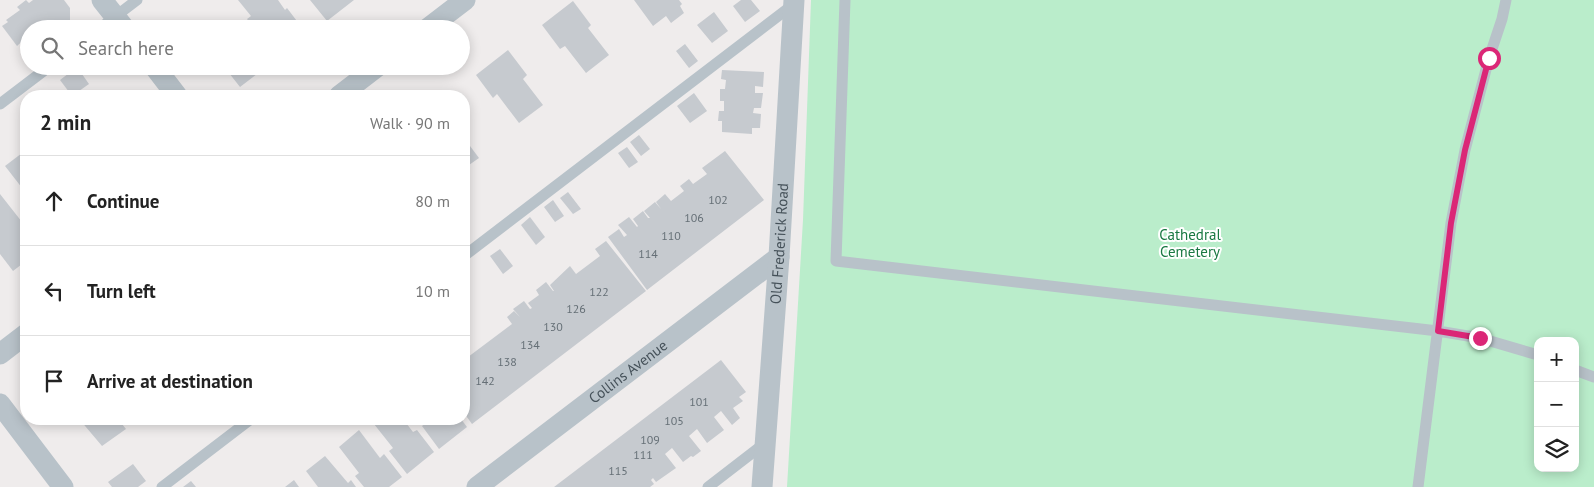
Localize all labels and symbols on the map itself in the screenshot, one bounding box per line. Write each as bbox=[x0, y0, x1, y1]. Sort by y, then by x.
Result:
route start bbox=[1478, 47, 1501, 70]
street label: Old Frederick Road bbox=[766, 182, 792, 305]
house number: 102 bbox=[708, 192, 728, 207]
house number: 106 bbox=[684, 210, 704, 225]
park label: Cathedral Cemetery bbox=[1159, 225, 1221, 261]
house number: 110 bbox=[661, 228, 681, 243]
house number: 114 bbox=[638, 246, 658, 261]
house number: 122 bbox=[589, 284, 609, 299]
house number: 126 bbox=[566, 301, 586, 316]
house number: 130 bbox=[543, 319, 563, 334]
route end bbox=[1469, 327, 1492, 350]
street label: Collins Avenue bbox=[585, 335, 671, 407]
house number: 134 bbox=[520, 337, 540, 352]
house number: 138 bbox=[497, 354, 517, 369]
house number: 142 bbox=[475, 373, 495, 388]
house number: 101 bbox=[689, 394, 709, 409]
house number: 105 bbox=[664, 413, 684, 428]
house number: 109 bbox=[640, 432, 660, 447]
house number: 111 bbox=[633, 447, 653, 462]
house number: 115 bbox=[608, 463, 628, 478]

